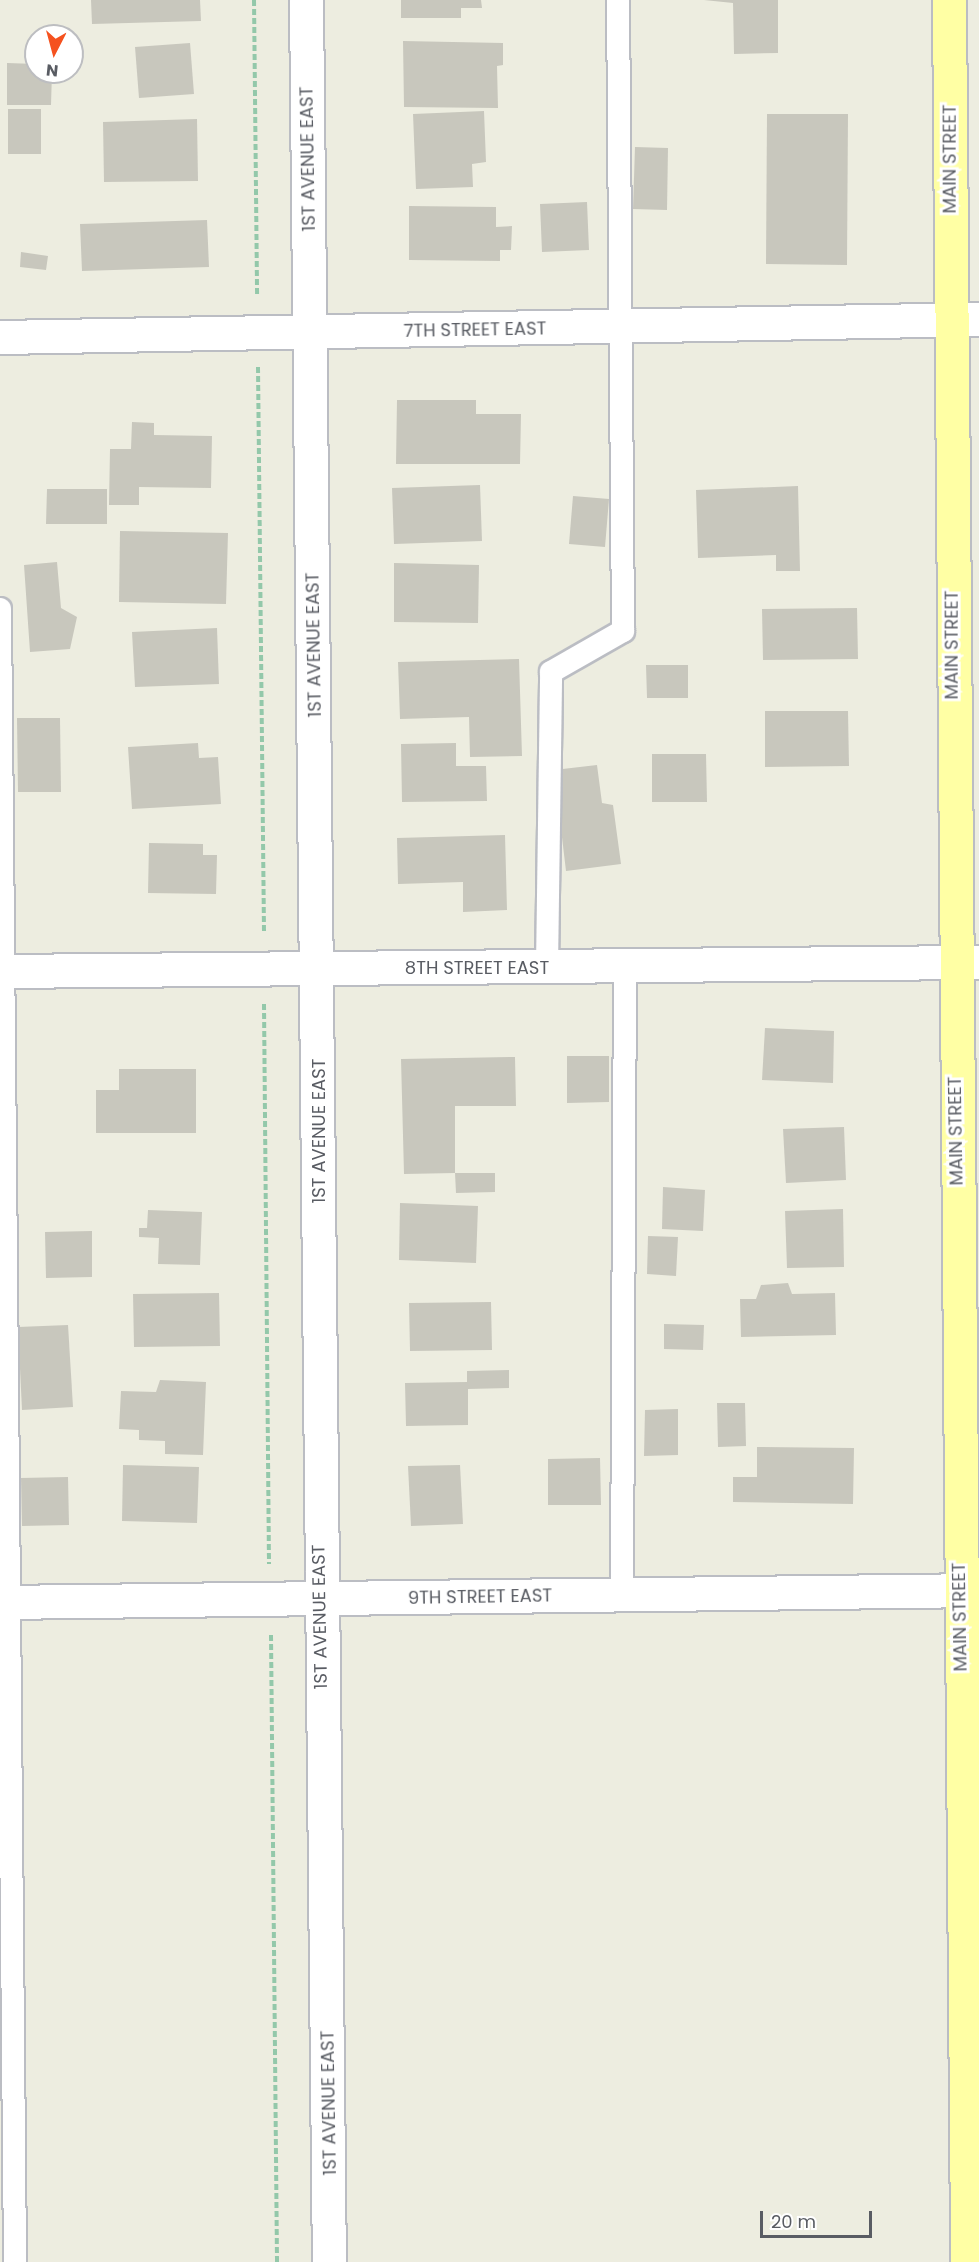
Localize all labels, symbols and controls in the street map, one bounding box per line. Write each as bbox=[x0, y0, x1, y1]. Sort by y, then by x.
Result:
north arrow bbox=[24, 24, 84, 84]
text: N bbox=[45, 58, 59, 82]
street label: 1ST AVENUE EAST bbox=[296, 86, 320, 232]
street label: MAIN STREET bbox=[939, 105, 961, 213]
street label: 7TH STREET EAST bbox=[403, 318, 547, 342]
street label: 1ST AVENUE EAST bbox=[302, 572, 326, 718]
street label: MAIN STREET bbox=[941, 591, 963, 699]
street label: 8TH STREET EAST bbox=[405, 957, 549, 979]
street label: 1ST AVENUE EAST bbox=[308, 1059, 330, 1203]
street label: MAIN STREET bbox=[944, 1076, 968, 1186]
street label: 1ST AVENUE EAST bbox=[308, 1544, 332, 1690]
street label: MAIN STREET bbox=[948, 1562, 972, 1672]
street label: 9TH STREET EAST bbox=[408, 1585, 552, 1609]
street label: 1ST AVENUE EAST bbox=[317, 2030, 341, 2176]
scale bar bbox=[763, 2199, 876, 2237]
text: 20 m bbox=[771, 2209, 816, 2234]

